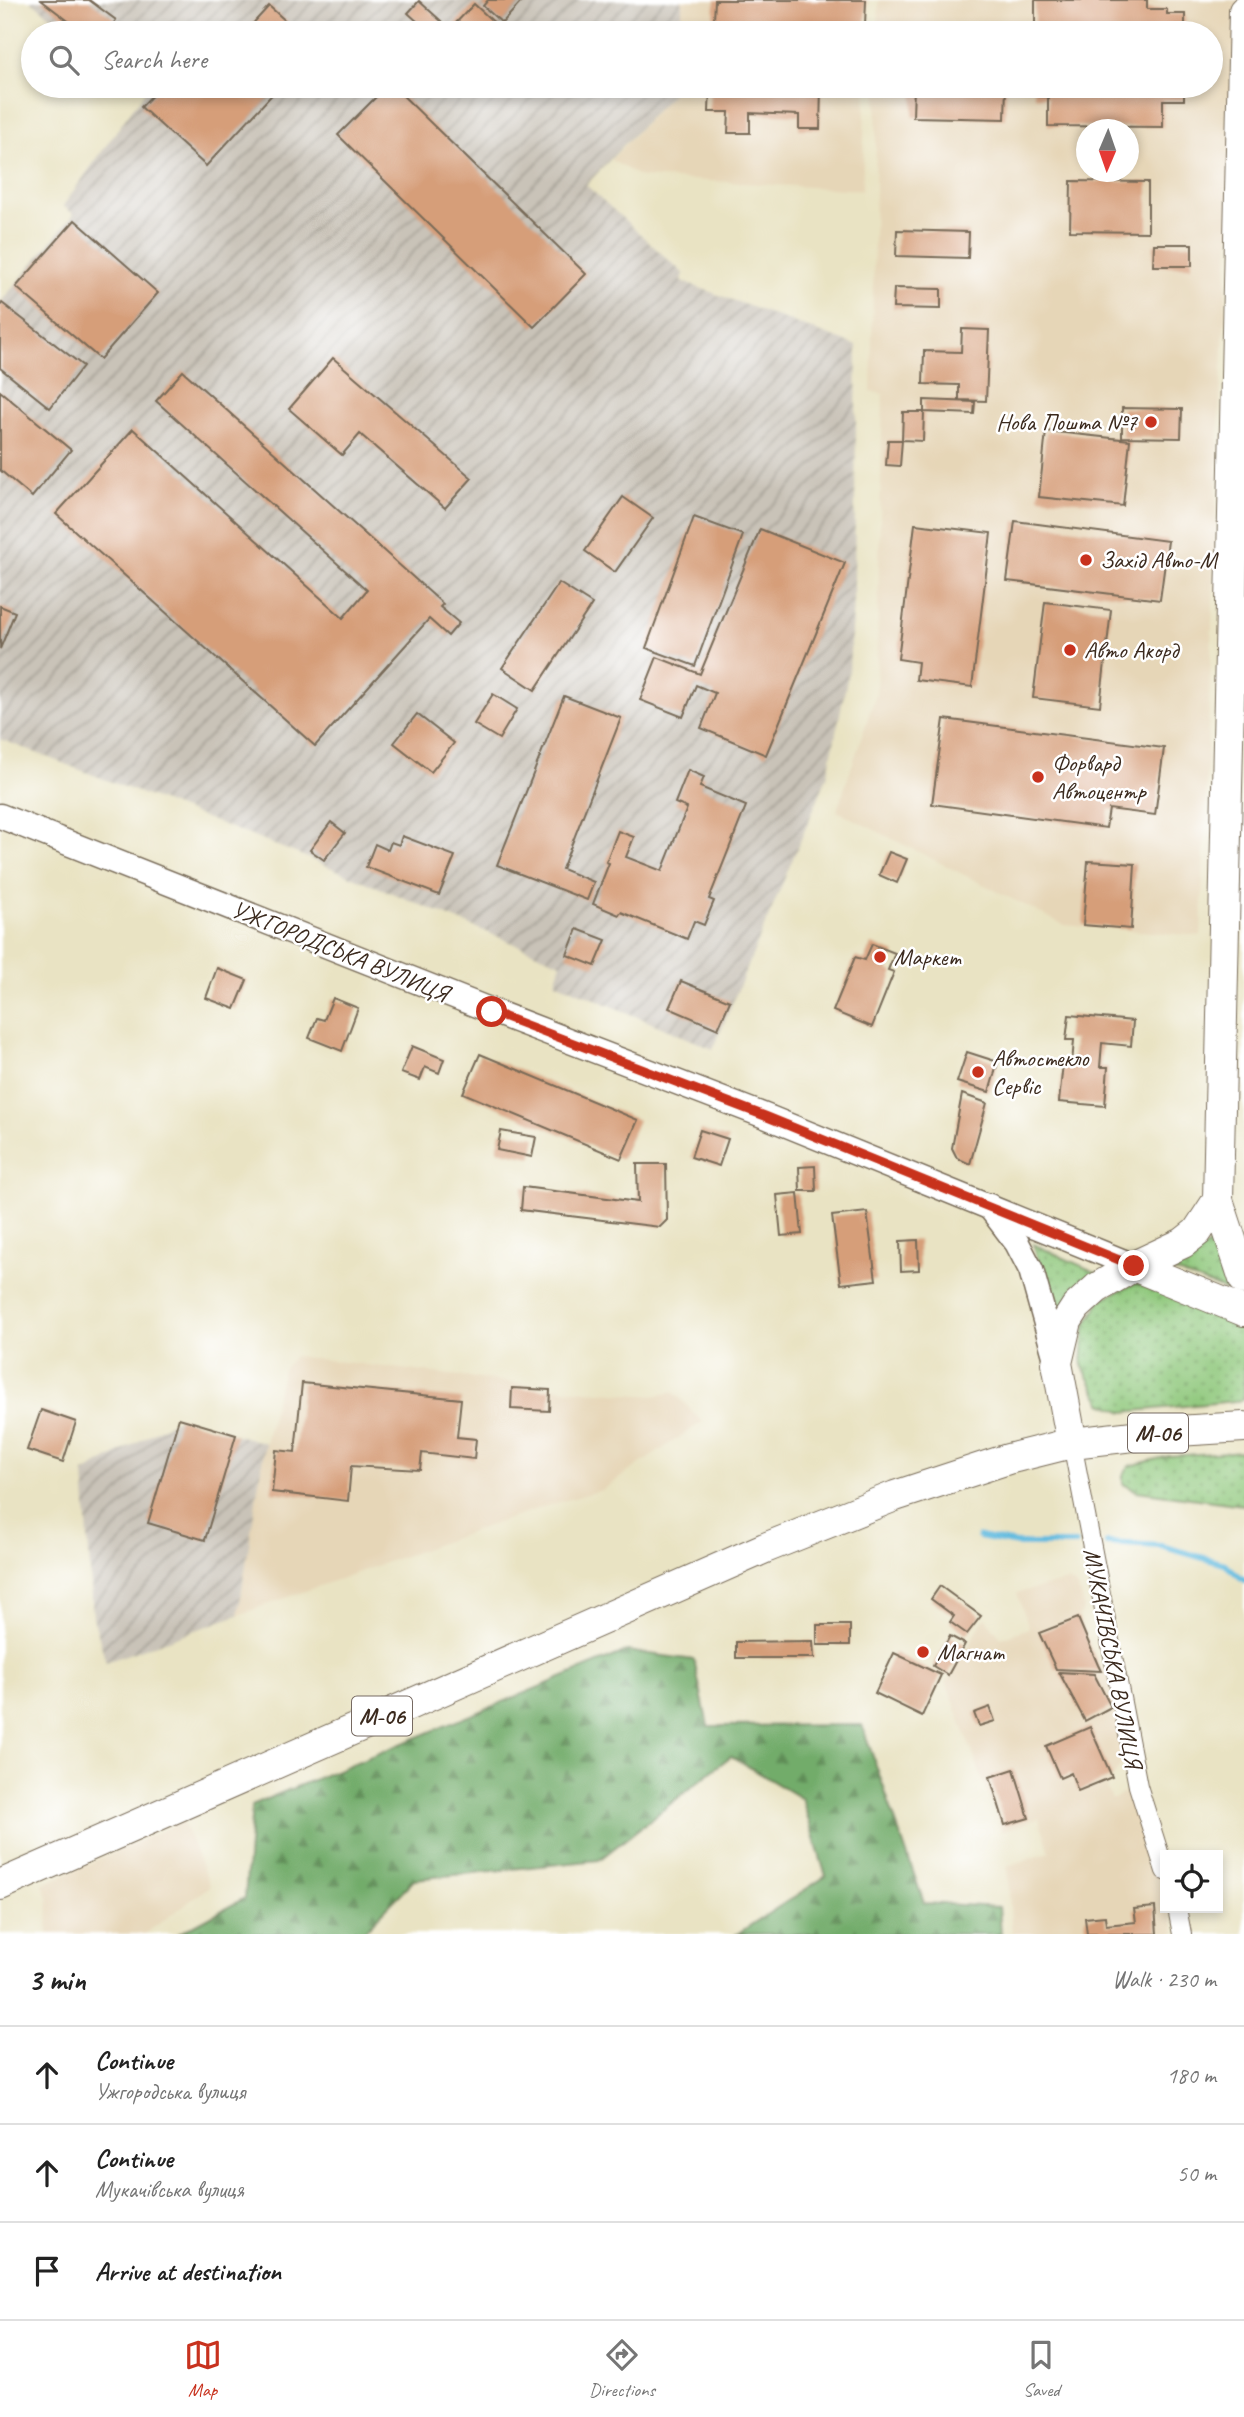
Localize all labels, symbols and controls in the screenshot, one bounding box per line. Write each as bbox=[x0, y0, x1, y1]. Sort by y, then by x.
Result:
search box bbox=[21, 21, 1223, 98]
icon: search bbox=[45, 41, 83, 79]
text: Search here bbox=[101, 43, 207, 76]
north arrow bbox=[1076, 119, 1139, 182]
place label: Нова Пошта №7 bbox=[996, 407, 1138, 437]
marker: Нова Пошта №7 bbox=[1143, 414, 1159, 430]
place label: Захід Авто-М bbox=[1100, 545, 1220, 575]
marker: Захід Авто-М bbox=[1078, 552, 1094, 568]
place label: Авто Акорд bbox=[1084, 635, 1180, 665]
marker: Авто Акорд bbox=[1062, 642, 1078, 658]
place label: Форвард Автоцентр bbox=[1052, 748, 1147, 806]
marker: Форвард Автоцентр bbox=[1030, 769, 1046, 785]
street label: УЖГОРОДСЬКА ВУЛИЦЯ bbox=[227, 894, 456, 1010]
place label: Маркет bbox=[894, 942, 961, 972]
marker: Маркет bbox=[872, 949, 888, 965]
route start bbox=[476, 996, 507, 1027]
place label: Автостекло Сервіс bbox=[992, 1043, 1090, 1101]
marker: Автостекло Сервіс bbox=[970, 1064, 986, 1080]
route end bbox=[1118, 1250, 1149, 1281]
road number: М-06 bbox=[1128, 1414, 1188, 1452]
street label: МУКАЧІВСЬКА ВУЛИЦЯ bbox=[1077, 1546, 1150, 1774]
place label: Магнат bbox=[937, 1637, 1005, 1667]
marker: Магнат bbox=[915, 1644, 931, 1660]
road number: М-06 bbox=[352, 1696, 412, 1736]
map controls bbox=[1160, 1850, 1223, 1913]
button: locate bbox=[1160, 1850, 1223, 1913]
text: 3 min bbox=[28, 1961, 85, 1999]
text: Walk · 230 m bbox=[1112, 1965, 1216, 1994]
text: Continue bbox=[95, 2044, 173, 2077]
icon: ahead bbox=[28, 2056, 66, 2094]
text: 180 m bbox=[1167, 2061, 1216, 2090]
text: Ужгородська вулиця bbox=[95, 2077, 245, 2106]
text: Continue bbox=[95, 2142, 173, 2175]
icon: ahead bbox=[28, 2154, 66, 2192]
text: 50 m bbox=[1177, 2159, 1216, 2188]
text: Мукачівська вулиця bbox=[95, 2175, 244, 2204]
icon: arrive bbox=[28, 2252, 66, 2290]
text: Arrive at destination bbox=[95, 2255, 281, 2288]
tab: Map bbox=[184, 2336, 222, 2402]
tab: Directions bbox=[589, 2336, 655, 2402]
tab: Saved bbox=[1022, 2336, 1060, 2402]

